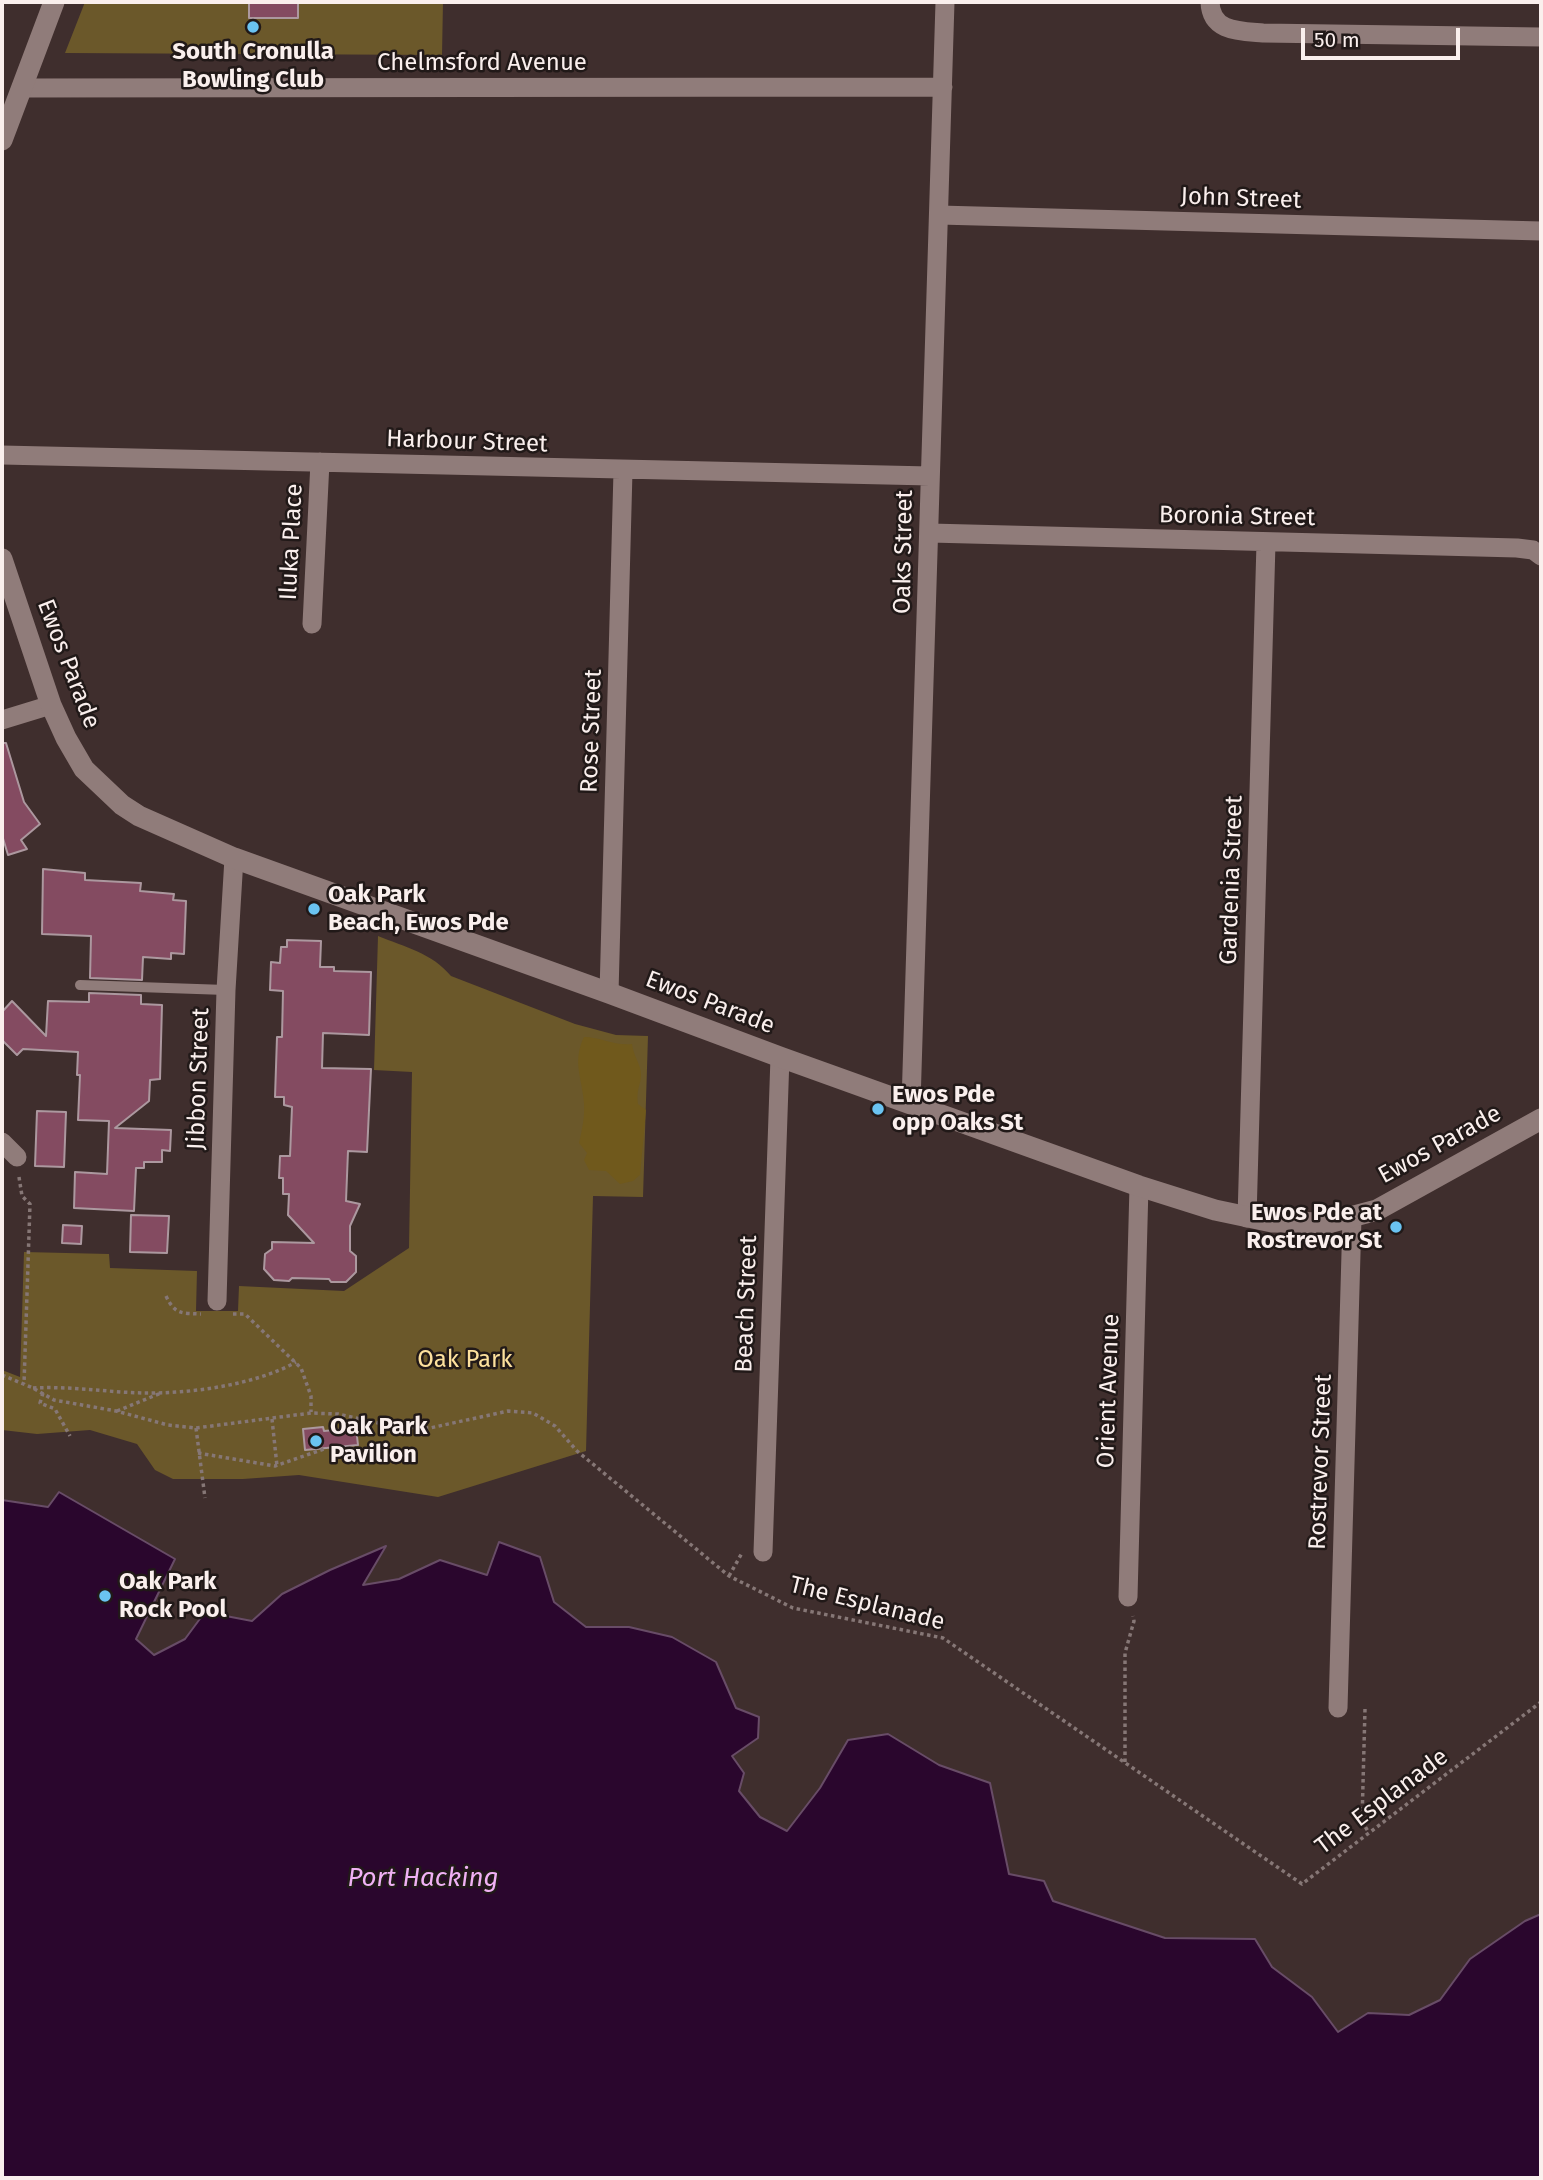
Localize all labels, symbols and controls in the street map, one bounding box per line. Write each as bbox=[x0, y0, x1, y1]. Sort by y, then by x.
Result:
scale bar bbox=[1305, 14, 1464, 58]
marker: South Cronulla Bowling Club bbox=[245, 19, 261, 35]
text: 50 m bbox=[1314, 27, 1360, 53]
place label: South Cronulla Bowling Club bbox=[172, 38, 334, 94]
street label: Chelmsford Avenue bbox=[377, 49, 587, 77]
street label: John Street bbox=[1180, 182, 1302, 216]
street label: Harbour Street bbox=[386, 425, 548, 459]
street label: Iluka Place bbox=[275, 483, 309, 601]
street label: Oaks Street bbox=[889, 490, 919, 614]
street label: Boronia Street bbox=[1158, 501, 1316, 533]
street label: Ewos Parade bbox=[30, 595, 106, 733]
street label: Rose Street bbox=[575, 669, 609, 793]
street label: Gardenia Street bbox=[1215, 795, 1249, 965]
place label: Oak Park Beach, Ewos Pde bbox=[328, 881, 509, 937]
marker: Oak Park Beach, Ewos Pde bbox=[306, 901, 322, 917]
street label: Ewos Parade bbox=[641, 965, 779, 1041]
street label: Jibbon Street bbox=[182, 1007, 216, 1151]
place label: Ewos Pde opp Oaks St bbox=[892, 1081, 1023, 1137]
street label: Ewos Parade bbox=[1374, 1099, 1506, 1191]
marker: Ewos Pde opp Oaks St bbox=[870, 1101, 886, 1117]
place label: Ewos Pde at Rostrevor St bbox=[1246, 1199, 1382, 1255]
marker: Ewos Pde at Rostrevor St bbox=[1388, 1219, 1404, 1235]
street label: Beach Street bbox=[730, 1235, 764, 1373]
street label: Orient Avenue bbox=[1092, 1313, 1126, 1469]
park label: Oak Park bbox=[417, 1346, 513, 1374]
street label: Rostrevor Street bbox=[1304, 1374, 1338, 1550]
place label: Oak Park Pavilion bbox=[330, 1413, 428, 1469]
marker: Oak Park Pavilion bbox=[308, 1433, 324, 1449]
place label: Oak Park Rock Pool bbox=[119, 1568, 227, 1624]
street label: The Esplanade bbox=[787, 1571, 947, 1637]
marker: Oak Park Rock Pool bbox=[97, 1588, 113, 1604]
street label: The Esplanade bbox=[1310, 1743, 1454, 1861]
water label: Port Hacking bbox=[347, 1863, 499, 1895]

